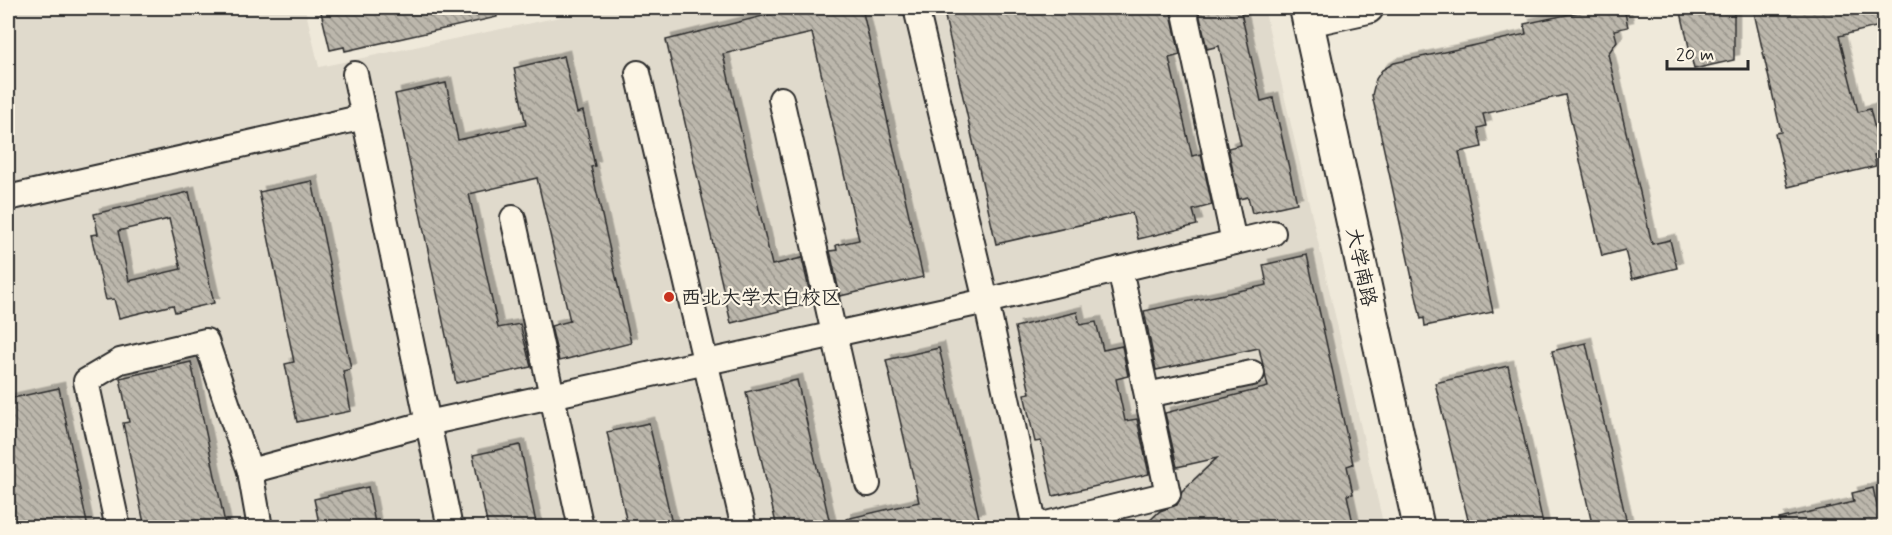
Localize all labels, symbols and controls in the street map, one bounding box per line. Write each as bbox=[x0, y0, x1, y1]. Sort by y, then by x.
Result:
scale bar bbox=[1667, 33, 1748, 71]
text: 20 m bbox=[1676, 43, 1714, 67]
street label: 大学南路 bbox=[1339, 225, 1382, 310]
place label: 西北大学太白校区 bbox=[681, 285, 841, 312]
marker: 西北大学太白校区 bbox=[662, 290, 676, 304]

